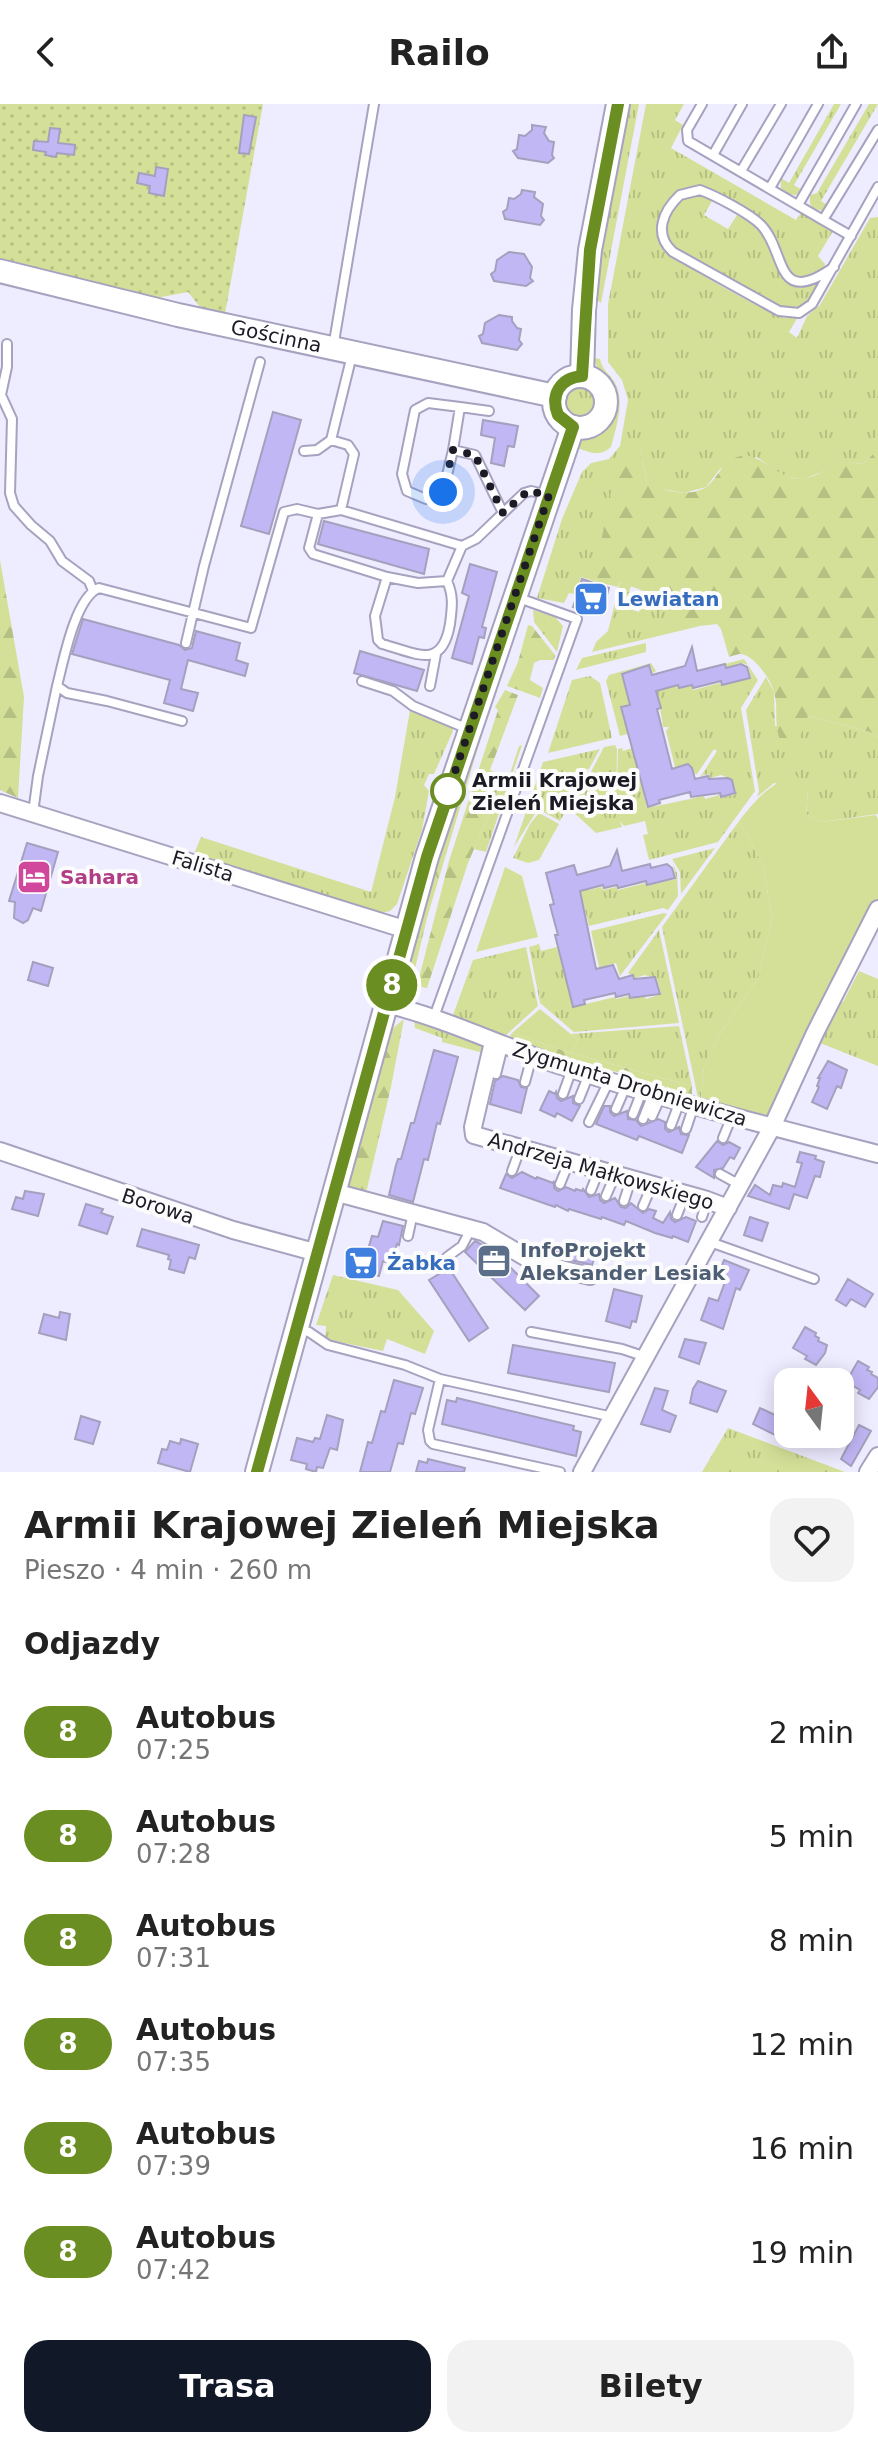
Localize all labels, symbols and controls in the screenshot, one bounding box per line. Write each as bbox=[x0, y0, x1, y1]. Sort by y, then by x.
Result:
icon: back bbox=[24, 30, 68, 74]
icon: share bbox=[810, 30, 854, 74]
text: Railo bbox=[388, 32, 490, 73]
street label: Gościnna bbox=[229, 315, 324, 358]
your location bbox=[423, 472, 463, 512]
supermarket icon: Lewiatan bbox=[572, 580, 610, 618]
place label: Lewiatan bbox=[617, 587, 719, 611]
place label: Armii Krajowej Zieleń Miejska bbox=[472, 768, 637, 815]
marker: Armii Krajowej Zieleń Miejska bbox=[431, 774, 465, 808]
street label: Falista bbox=[169, 845, 237, 887]
hotel icon: Sahara bbox=[15, 858, 53, 896]
place label: Sahara bbox=[60, 865, 139, 889]
line badge: 8 bbox=[366, 959, 418, 1011]
text: 8 bbox=[382, 968, 402, 1001]
street label: Zygmunta Drobniewicza bbox=[510, 1037, 750, 1131]
street label: Andrzeja Małkowskiego bbox=[485, 1127, 717, 1215]
street label: Borowa bbox=[119, 1183, 197, 1229]
place label: InfoProjekt Aleksander Lesiak bbox=[520, 1238, 726, 1285]
office icon: InfoProjekt Aleksander Lesiak bbox=[475, 1242, 513, 1280]
supermarket icon: Żabka bbox=[342, 1244, 380, 1282]
place label: Żabka bbox=[387, 1251, 456, 1275]
north arrow bbox=[774, 1368, 854, 1448]
map controls bbox=[774, 1368, 854, 1448]
button: heart bbox=[770, 1498, 854, 1582]
text: Armii Krajowej Zieleń Miejska bbox=[24, 1503, 660, 1547]
text: Pieszo · 4 min · 260 m bbox=[24, 1555, 312, 1585]
text: Odjazdy bbox=[24, 1626, 160, 1661]
text: Autobus bbox=[136, 1700, 276, 1735]
text: 8 bbox=[58, 1715, 78, 1748]
text: 2 min bbox=[769, 1715, 854, 1750]
text: 07:25 bbox=[136, 1735, 211, 1765]
text: Autobus bbox=[136, 1804, 276, 1839]
text: 8 bbox=[58, 1819, 78, 1852]
text: 5 min bbox=[769, 1819, 854, 1854]
text: 07:28 bbox=[136, 1839, 211, 1869]
text: Autobus bbox=[136, 1908, 276, 1943]
text: 8 bbox=[58, 1923, 78, 1956]
text: 8 min bbox=[769, 1923, 854, 1958]
text: 07:31 bbox=[136, 1943, 211, 1973]
text: Autobus bbox=[136, 2012, 276, 2047]
text: 8 bbox=[58, 2027, 78, 2060]
text: 12 min bbox=[750, 2027, 854, 2062]
text: 07:35 bbox=[136, 2047, 211, 2077]
text: Autobus bbox=[136, 2116, 276, 2151]
text: 8 bbox=[58, 2131, 78, 2164]
text: 16 min bbox=[750, 2131, 854, 2166]
text: 07:39 bbox=[136, 2151, 211, 2181]
text: Autobus bbox=[136, 2220, 276, 2255]
text: 8 bbox=[58, 2235, 78, 2268]
text: 19 min bbox=[750, 2235, 854, 2270]
text: 07:42 bbox=[136, 2255, 211, 2285]
button: Trasa bbox=[24, 2340, 431, 2432]
button: Bilety bbox=[447, 2340, 854, 2432]

